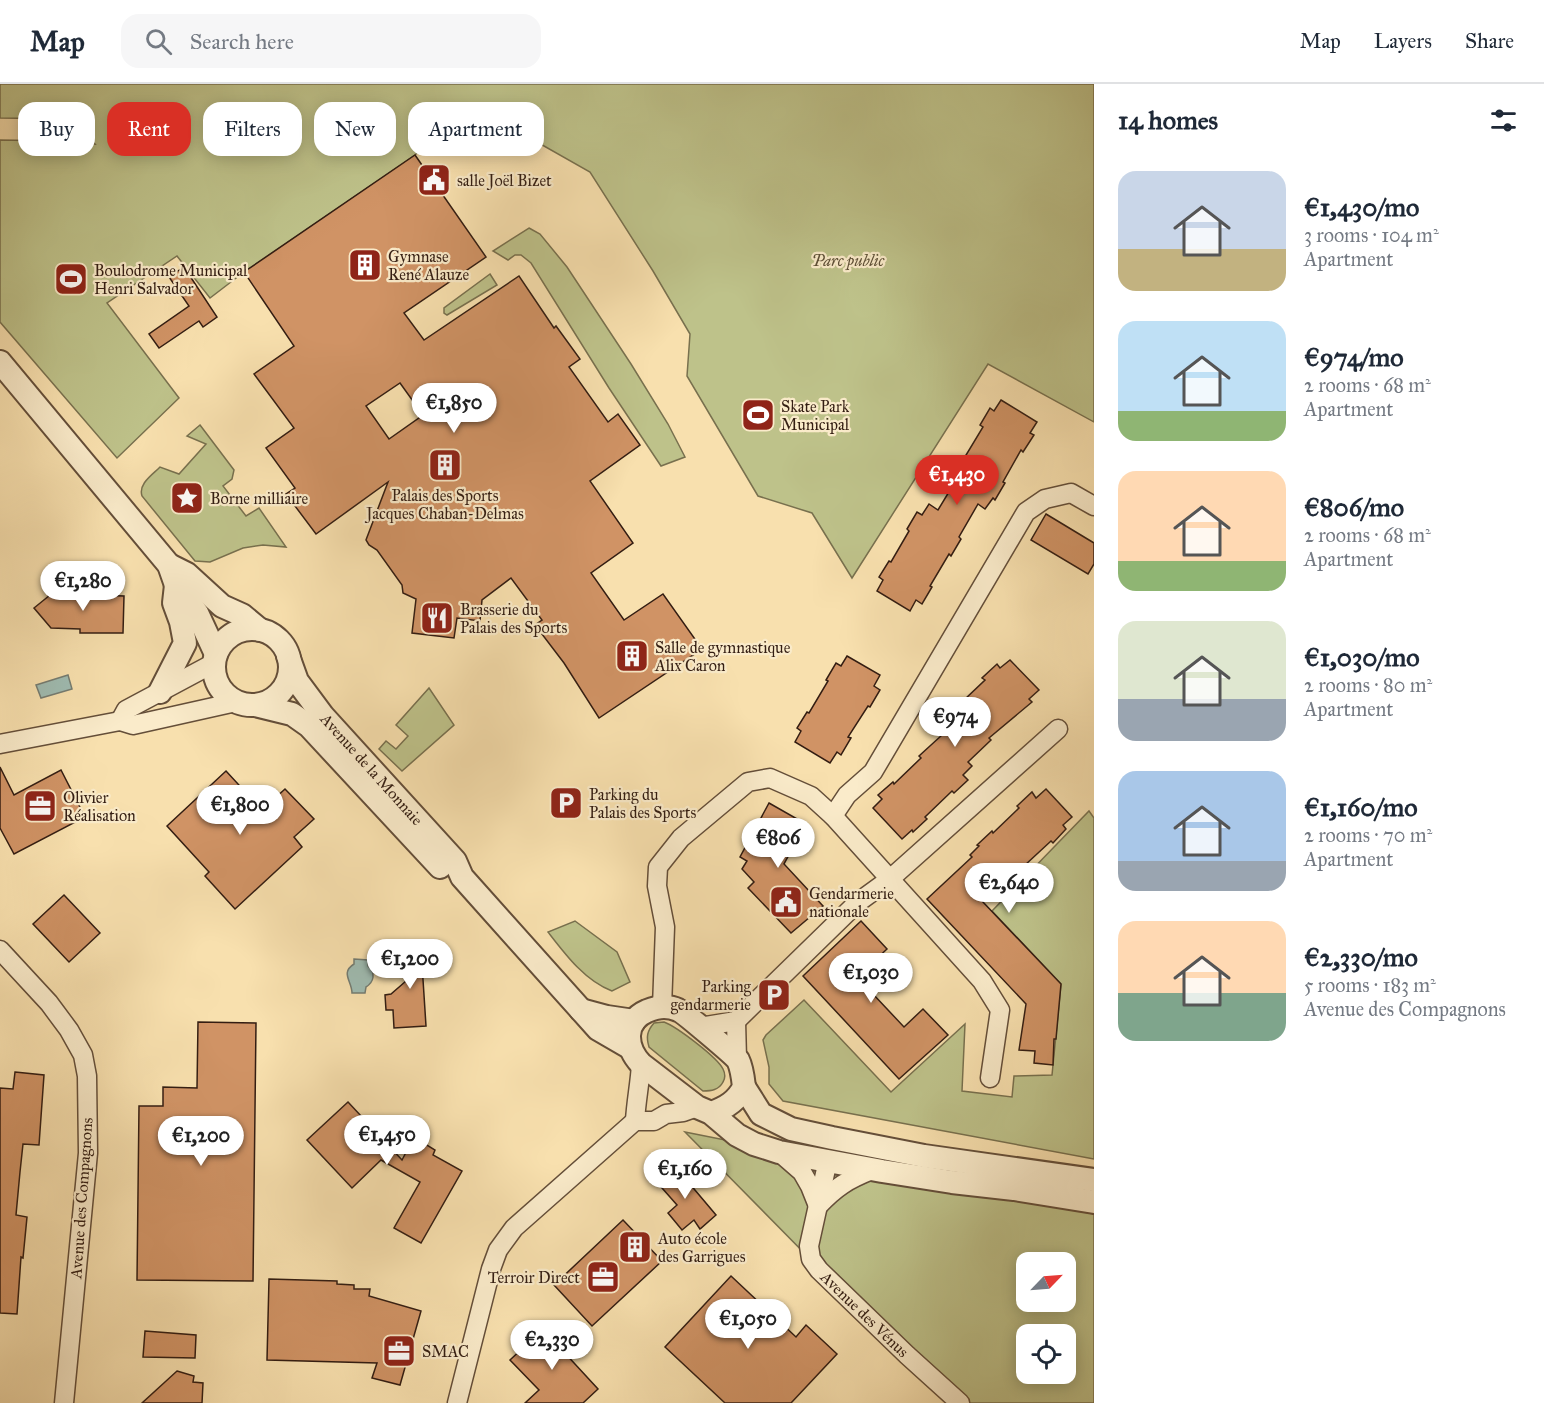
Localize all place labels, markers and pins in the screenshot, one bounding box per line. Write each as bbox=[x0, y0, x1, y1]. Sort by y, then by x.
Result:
public building icon: salle Joël Bizet bbox=[416, 162, 452, 198]
place label: salle Joël Bizet bbox=[457, 171, 552, 191]
building icon: Gymnase René Alauze bbox=[347, 247, 383, 283]
place label: Gymnase René Alauze bbox=[388, 247, 469, 284]
sports icon: Boulodrome Municipal Henri Salvador bbox=[53, 261, 89, 297]
place label: Boulodrome Municipal Henri Salvador bbox=[94, 261, 248, 298]
pin: €1,850 bbox=[405, 383, 503, 434]
sports icon: Skate Park Municipal bbox=[740, 397, 776, 433]
place label: Skate Park Municipal bbox=[781, 397, 850, 434]
building icon: Palais des Sports Jacques Chaban-Delmas bbox=[427, 447, 463, 483]
pin: €1,430 bbox=[908, 455, 1006, 506]
place icon: Borne milliaire bbox=[169, 480, 205, 516]
place label: Palais des Sports Jacques Chaban-Delmas bbox=[364, 486, 524, 524]
place label: Borne milliaire bbox=[210, 489, 308, 508]
pin: €1,280 bbox=[34, 561, 132, 612]
restaurant icon: Brasserie du Palais des Sports bbox=[419, 600, 455, 636]
place label: Brasserie du Palais des Sports bbox=[460, 600, 567, 637]
building icon: Salle de gymnastique Alix Caron bbox=[614, 638, 650, 674]
place label: Salle de gymnastique Alix Caron bbox=[654, 638, 791, 675]
pin: €974 bbox=[919, 697, 991, 748]
pin: €1,800 bbox=[191, 785, 289, 836]
parking icon: Parking du Palais des Sports bbox=[548, 785, 584, 821]
place label: Parking du Palais des Sports bbox=[589, 785, 696, 822]
office icon: Olivier Réalisation bbox=[22, 788, 58, 824]
place label: Olivier Réalisation bbox=[63, 788, 136, 825]
pin: €806 bbox=[742, 818, 814, 869]
pin: €2,640 bbox=[960, 863, 1058, 914]
public building icon: Gendarmerie nationale bbox=[768, 884, 804, 920]
place label: Gendarmerie nationale bbox=[809, 884, 894, 921]
pin: €1,200 bbox=[361, 939, 459, 990]
pin: €1,030 bbox=[822, 953, 920, 1004]
place label: Parking gendarmerie bbox=[670, 977, 752, 1015]
parking icon: Parking gendarmerie bbox=[756, 977, 792, 1013]
pin: €1,450 bbox=[338, 1115, 436, 1166]
pin: €1,200 bbox=[152, 1116, 250, 1167]
pin: €1,160 bbox=[636, 1149, 734, 1200]
building icon: Auto école des Garrigues bbox=[617, 1229, 653, 1265]
place label: Auto école des Garrigues bbox=[657, 1229, 746, 1267]
office icon: Terroir Direct bbox=[585, 1259, 621, 1295]
place label: Terroir Direct bbox=[488, 1268, 580, 1287]
pin: €1,050 bbox=[699, 1299, 797, 1350]
pin: €2,330 bbox=[503, 1320, 601, 1371]
office icon: SMAC bbox=[381, 1333, 417, 1369]
place label: SMAC bbox=[422, 1342, 469, 1361]

